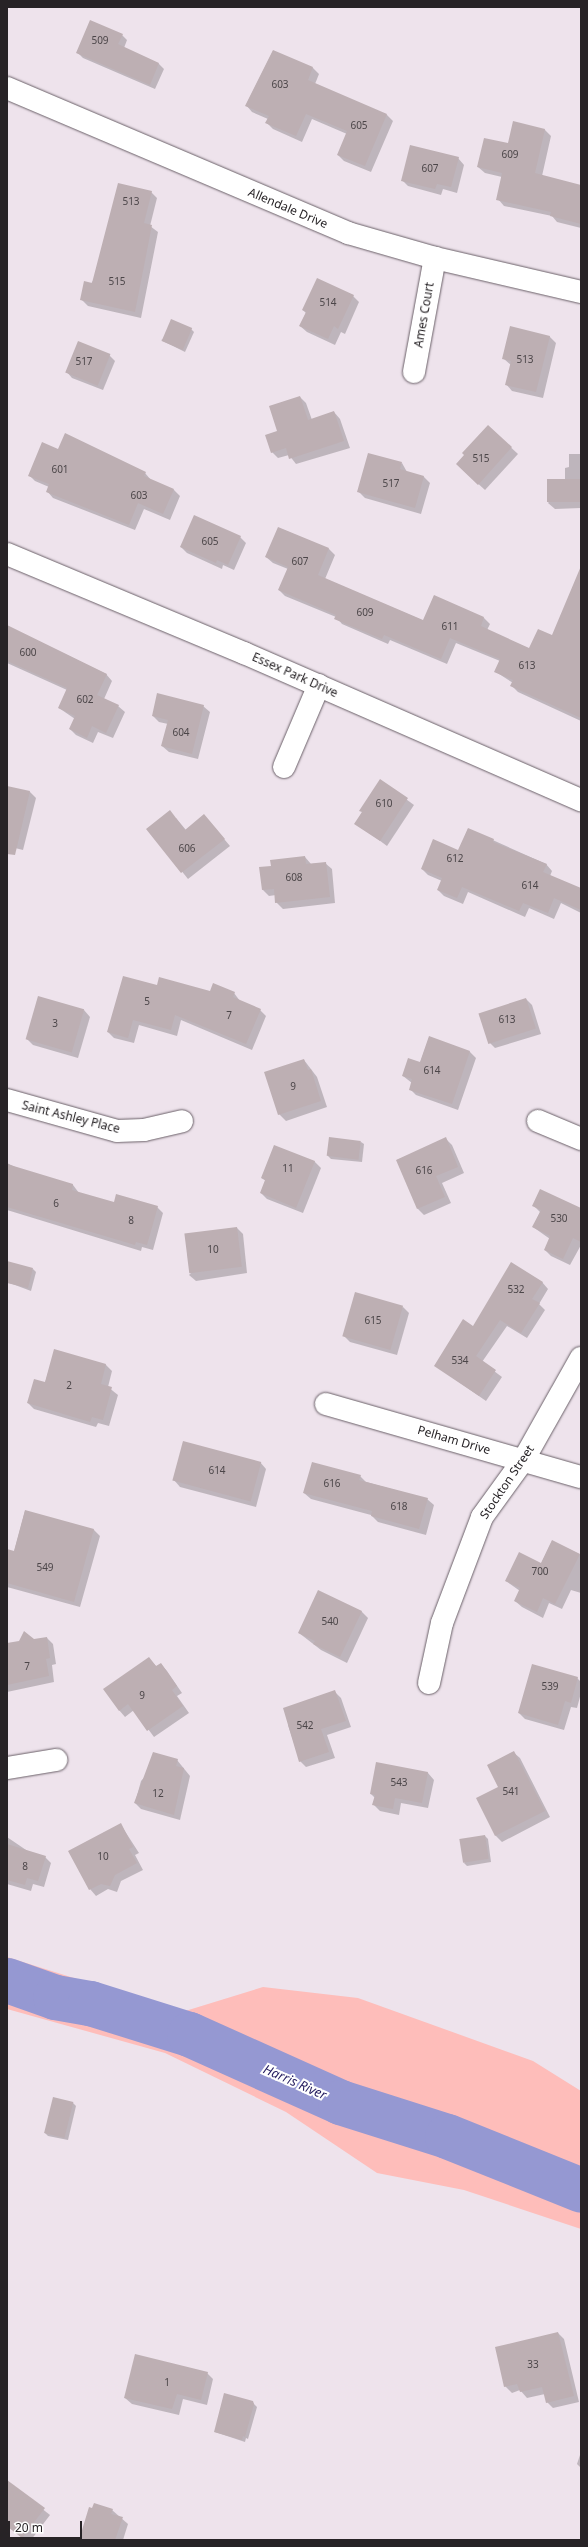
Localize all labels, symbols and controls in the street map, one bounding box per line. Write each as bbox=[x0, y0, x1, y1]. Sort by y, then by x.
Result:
house number: 509 bbox=[91, 35, 109, 47]
house number: 603 bbox=[271, 79, 289, 91]
house number: 605 bbox=[350, 120, 368, 132]
house number: 609 bbox=[501, 149, 519, 161]
house number: 607 bbox=[421, 163, 439, 175]
street label: Allendale Drive bbox=[246, 185, 330, 231]
house number: 513 bbox=[122, 196, 140, 208]
house number: 515 bbox=[108, 276, 126, 288]
street label: Ames Court bbox=[411, 281, 437, 349]
house number: 514 bbox=[319, 297, 337, 309]
house number: 513 bbox=[516, 354, 534, 366]
house number: 517 bbox=[75, 356, 93, 368]
house number: 515 bbox=[472, 453, 490, 465]
house number: 601 bbox=[51, 464, 69, 476]
house number: 517 bbox=[382, 478, 400, 490]
house number: 603 bbox=[130, 490, 148, 502]
house number: 605 bbox=[201, 536, 219, 548]
house number: 607 bbox=[291, 556, 309, 568]
house number: 609 bbox=[356, 607, 374, 619]
house number: 611 bbox=[441, 621, 459, 633]
house number: 600 bbox=[19, 647, 37, 659]
street label: Essex Park Drive bbox=[250, 650, 340, 700]
house number: 613 bbox=[518, 660, 536, 672]
house number: 602 bbox=[76, 694, 94, 706]
house number: 604 bbox=[172, 727, 190, 739]
house number: 610 bbox=[375, 798, 393, 810]
house number: 606 bbox=[178, 843, 196, 855]
house number: 612 bbox=[446, 853, 464, 865]
house number: 608 bbox=[285, 872, 303, 884]
house number: 614 bbox=[521, 880, 539, 892]
house number: 5 bbox=[144, 996, 150, 1008]
house number: 7 bbox=[226, 1010, 232, 1022]
house number: 613 bbox=[498, 1014, 516, 1026]
house number: 3 bbox=[52, 1018, 58, 1030]
house number: 614 bbox=[423, 1065, 441, 1077]
house number: 9 bbox=[290, 1081, 296, 1093]
street label: Saint Ashley Place bbox=[20, 1098, 122, 1136]
house number: 11 bbox=[282, 1163, 294, 1175]
house number: 616 bbox=[415, 1165, 433, 1177]
house number: 6 bbox=[53, 1198, 59, 1210]
house number: 530 bbox=[550, 1213, 568, 1225]
house number: 8 bbox=[128, 1215, 134, 1227]
house number: 10 bbox=[207, 1244, 219, 1256]
house number: 532 bbox=[507, 1284, 525, 1296]
house number: 615 bbox=[364, 1315, 382, 1327]
house number: 534 bbox=[451, 1355, 469, 1367]
house number: 2 bbox=[66, 1380, 72, 1392]
street label: Pelham Drive bbox=[416, 1423, 492, 1457]
street label: Stockton Street bbox=[477, 1442, 537, 1522]
house number: 614 bbox=[208, 1465, 226, 1477]
house number: 616 bbox=[323, 1478, 341, 1490]
house number: 618 bbox=[390, 1501, 408, 1513]
house number: 549 bbox=[36, 1562, 54, 1574]
house number: 700 bbox=[531, 1566, 549, 1578]
house number: 540 bbox=[321, 1616, 339, 1628]
house number: 7 bbox=[24, 1661, 30, 1673]
house number: 539 bbox=[541, 1681, 559, 1693]
house number: 9 bbox=[139, 1690, 145, 1702]
house number: 542 bbox=[296, 1720, 314, 1732]
house number: 543 bbox=[390, 1777, 408, 1789]
house number: 541 bbox=[502, 1786, 520, 1798]
house number: 12 bbox=[152, 1788, 164, 1800]
house number: 10 bbox=[97, 1851, 109, 1863]
house number: 8 bbox=[22, 1861, 28, 1873]
water label: Harris River bbox=[261, 2061, 329, 2103]
house number: 33 bbox=[527, 2359, 539, 2371]
house number: 1 bbox=[164, 2377, 170, 2389]
scale bar bbox=[10, 2513, 84, 2539]
text: 20 m bbox=[15, 2519, 43, 2536]

